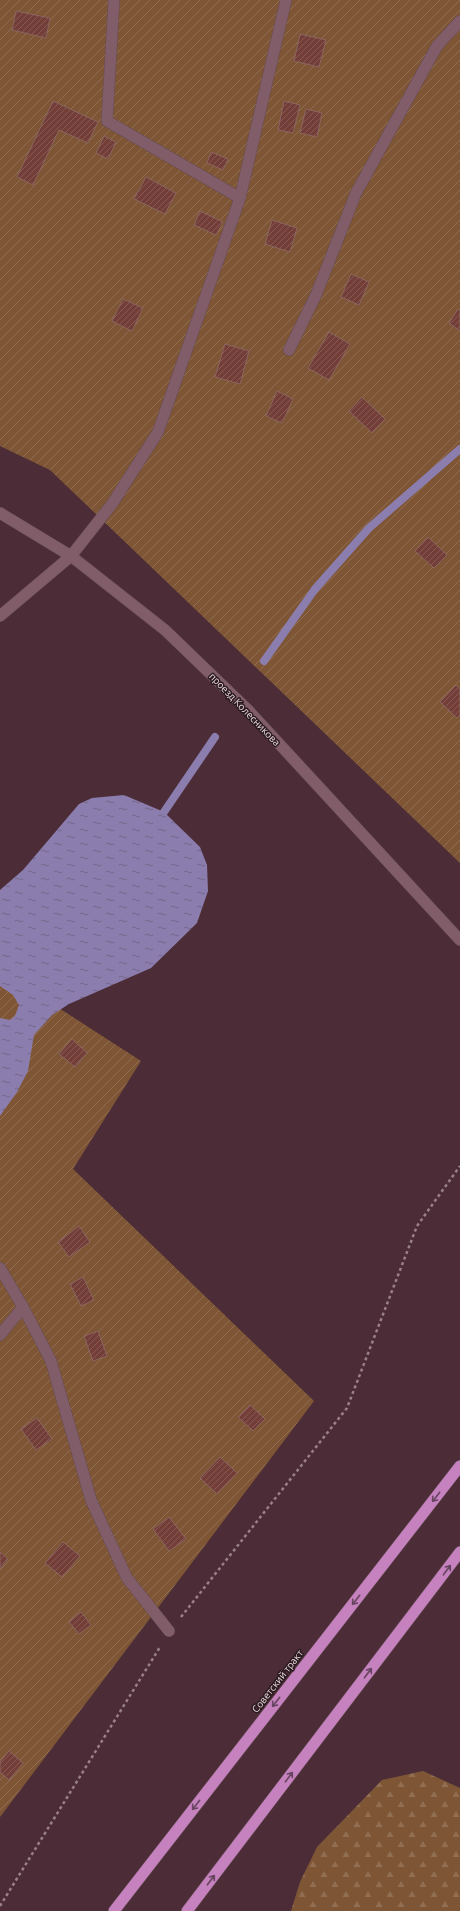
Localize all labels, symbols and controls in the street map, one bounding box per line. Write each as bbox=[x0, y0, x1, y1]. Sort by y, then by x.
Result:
street label: проезд Колесникова bbox=[207, 671, 282, 748]
one-way arrow bbox=[432, 1492, 440, 1503]
one-way arrow bbox=[443, 1564, 451, 1575]
one-way arrow bbox=[352, 1594, 360, 1605]
street label: Советский тракт bbox=[250, 1647, 306, 1715]
one-way arrow bbox=[364, 1668, 372, 1679]
one-way arrow bbox=[272, 1697, 281, 1708]
one-way arrow bbox=[285, 1771, 294, 1782]
one-way arrow bbox=[192, 1799, 201, 1810]
one-way arrow bbox=[206, 1875, 215, 1886]

